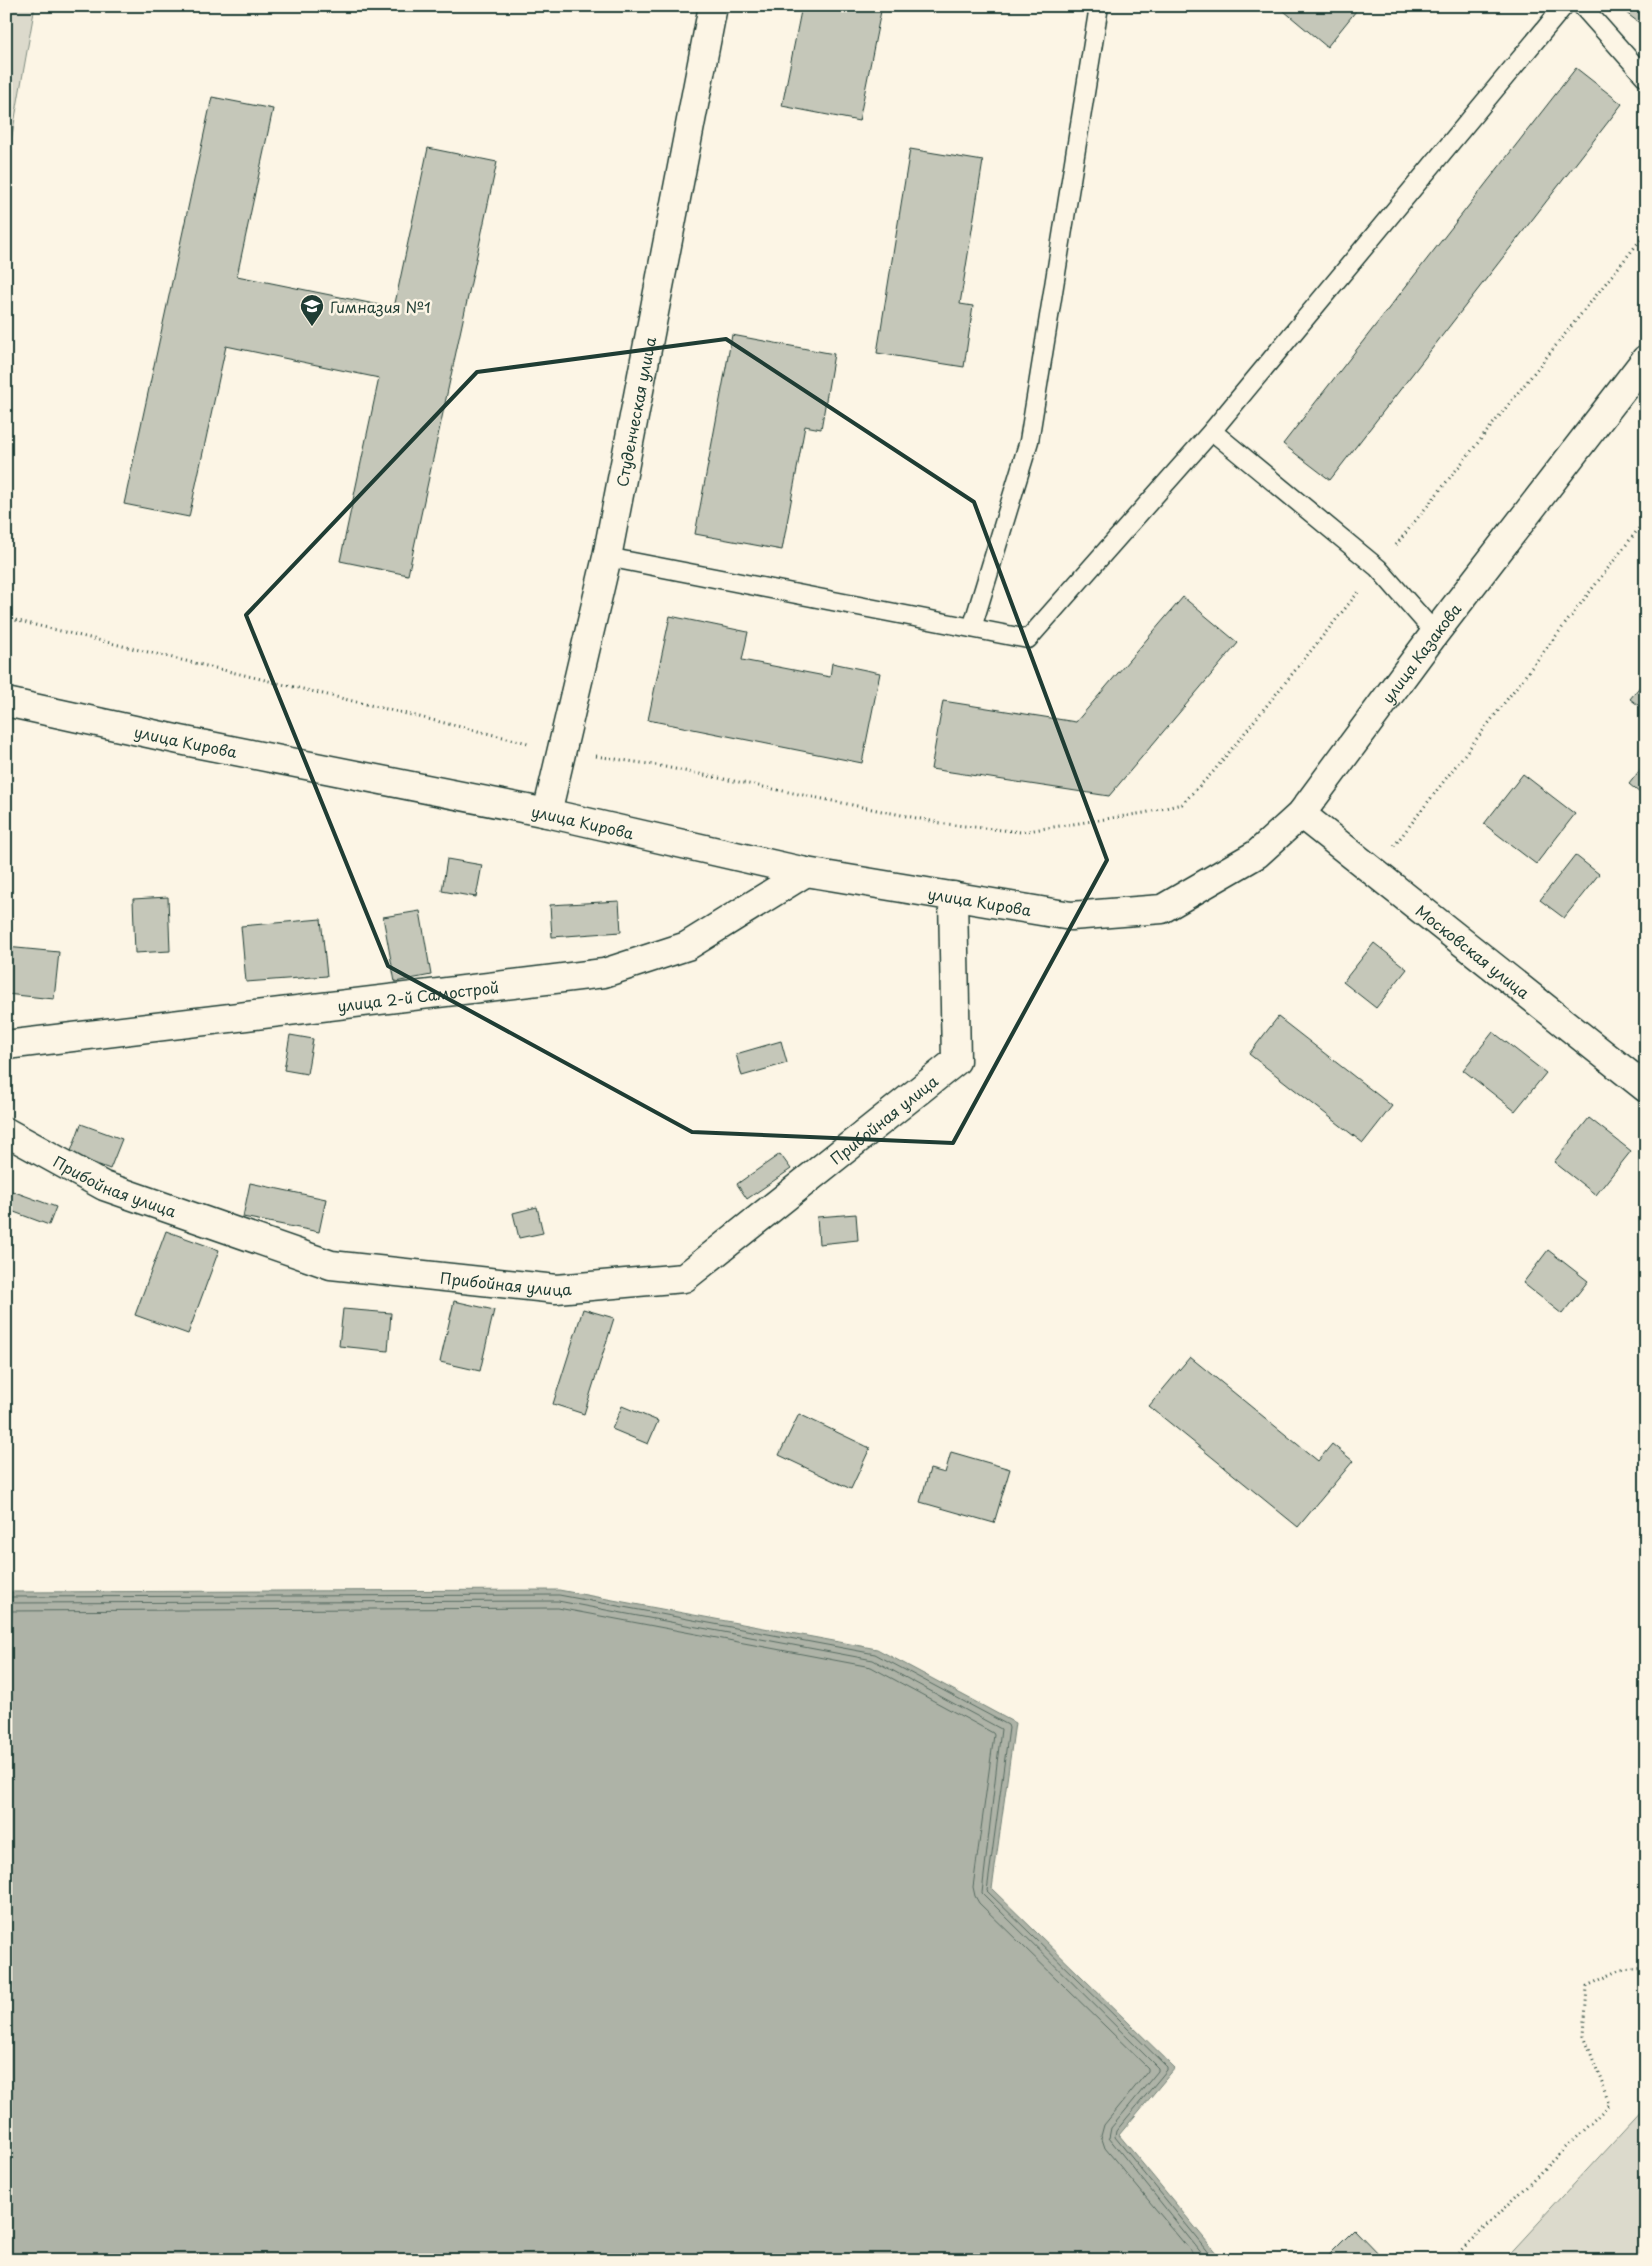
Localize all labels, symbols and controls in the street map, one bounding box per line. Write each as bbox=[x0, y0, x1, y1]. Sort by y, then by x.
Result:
school or university icon: Гимназия №1 bbox=[299, 293, 325, 327]
place label: Гимназия №1 bbox=[330, 295, 431, 318]
street label: Студенческая улица bbox=[609, 334, 661, 489]
street label: улица Казакова bbox=[1376, 597, 1466, 708]
street label: улица Кирова bbox=[132, 719, 240, 763]
street label: улица Кирова bbox=[529, 799, 637, 844]
street label: улица Кирова bbox=[926, 881, 1034, 921]
street label: Московская улица bbox=[1412, 898, 1535, 1004]
street label: улица 2-й Самострой bbox=[336, 974, 500, 1017]
street label: Прибойная улица bbox=[825, 1068, 943, 1169]
street label: Прибойная улица bbox=[50, 1149, 180, 1222]
street label: Прибойная улица bbox=[439, 1265, 573, 1301]

